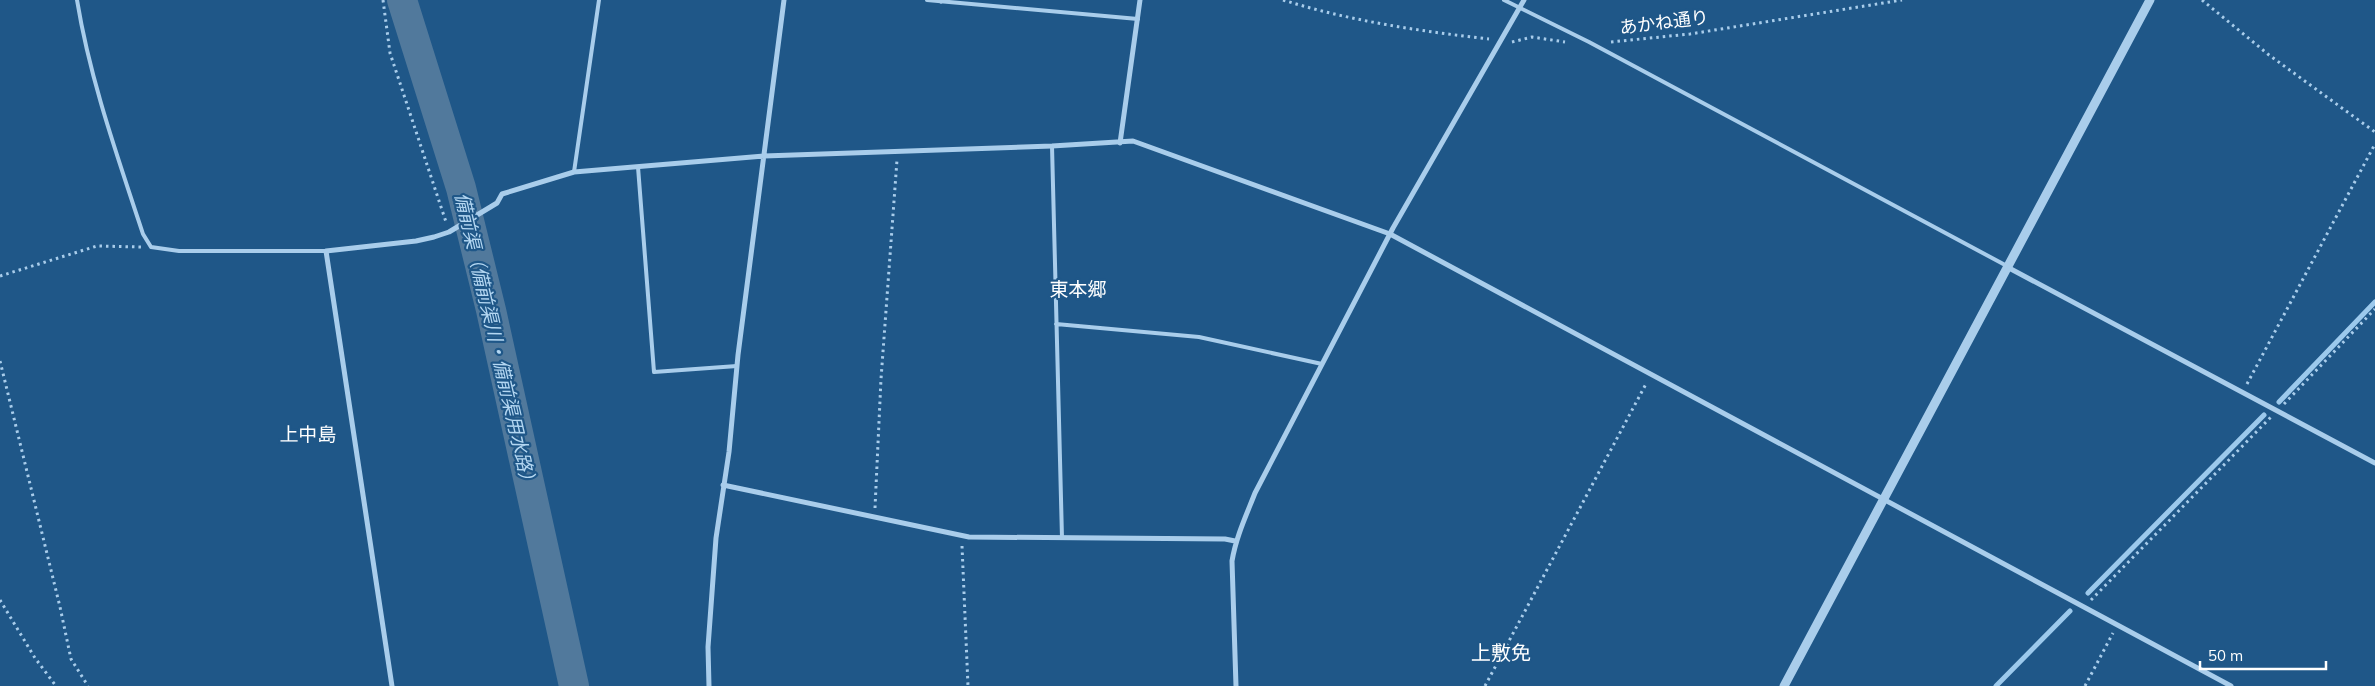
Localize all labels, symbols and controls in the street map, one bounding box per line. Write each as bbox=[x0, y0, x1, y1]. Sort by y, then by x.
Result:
street label: あかね通り bbox=[1618, 5, 1710, 39]
water label: 備前渠（備前渠川・備前渠用水路） bbox=[450, 190, 542, 492]
district label: 東本郷 bbox=[1049, 277, 1107, 301]
district label: 上中島 bbox=[279, 422, 337, 446]
scale bar bbox=[2200, 638, 2326, 670]
district label: 上敷免 bbox=[1471, 640, 1531, 665]
text: 50 m bbox=[2208, 646, 2243, 665]

